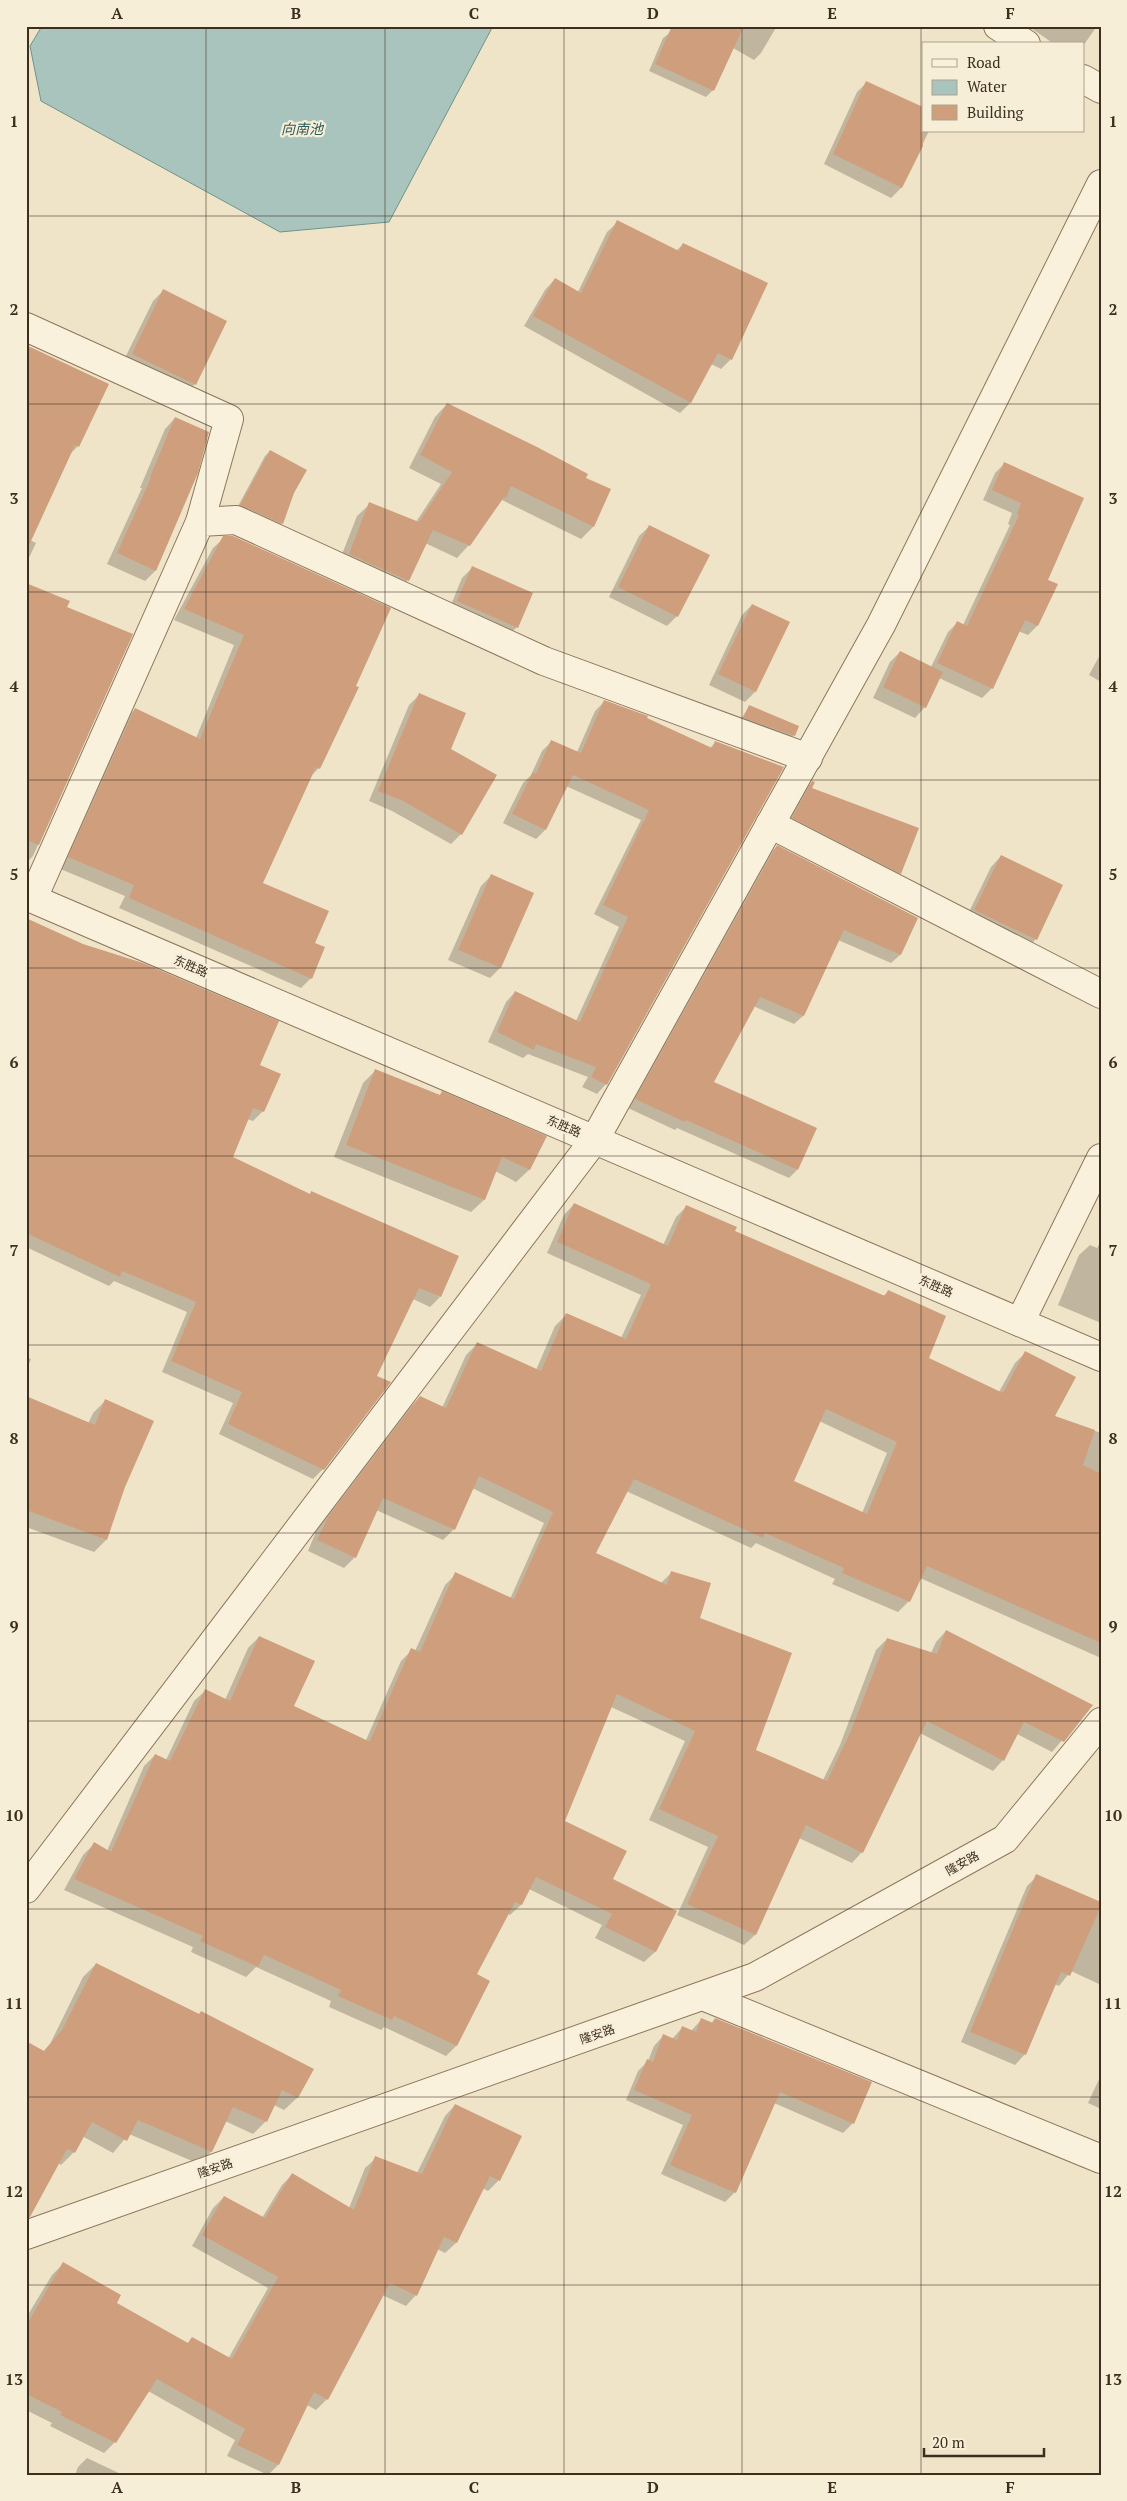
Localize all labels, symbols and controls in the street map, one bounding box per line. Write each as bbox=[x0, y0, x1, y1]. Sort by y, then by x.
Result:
text: A bbox=[111, 2, 123, 24]
text: B bbox=[291, 2, 301, 24]
text: C bbox=[469, 2, 479, 24]
text: D bbox=[647, 2, 659, 24]
text: E bbox=[827, 2, 837, 24]
text: F bbox=[1005, 2, 1015, 24]
legend bbox=[922, 42, 1084, 132]
text: Road bbox=[967, 52, 1000, 72]
text: Water bbox=[967, 76, 1007, 96]
text: Building bbox=[967, 102, 1025, 122]
text: 1 bbox=[9, 110, 19, 132]
text: 1 bbox=[1108, 110, 1118, 132]
water label: 向南池 bbox=[281, 119, 325, 138]
text: 2 bbox=[9, 298, 19, 320]
text: 2 bbox=[1108, 298, 1118, 320]
text: 3 bbox=[9, 487, 19, 509]
text: 3 bbox=[1108, 487, 1118, 509]
text: 4 bbox=[9, 675, 19, 697]
text: 4 bbox=[1108, 675, 1118, 697]
text: 5 bbox=[9, 863, 19, 885]
text: 5 bbox=[1108, 863, 1118, 885]
street label: 东胜路 bbox=[171, 952, 211, 980]
text: 6 bbox=[9, 1051, 19, 1073]
text: 6 bbox=[1108, 1051, 1118, 1073]
street label: 东胜路 bbox=[544, 1112, 584, 1140]
text: 7 bbox=[9, 1239, 19, 1261]
text: 7 bbox=[1108, 1239, 1118, 1261]
street label: 东胜路 bbox=[916, 1272, 956, 1300]
text: 8 bbox=[9, 1427, 19, 1449]
text: 8 bbox=[1108, 1427, 1118, 1449]
text: 9 bbox=[9, 1615, 19, 1637]
text: 9 bbox=[1108, 1615, 1118, 1637]
text: 10 bbox=[5, 1804, 23, 1826]
text: 10 bbox=[1104, 1804, 1122, 1826]
street label: 隆安路 bbox=[943, 1848, 981, 1878]
text: 11 bbox=[5, 1992, 23, 2014]
text: 11 bbox=[1104, 1992, 1122, 2014]
street label: 隆安路 bbox=[578, 2021, 616, 2047]
street label: 隆安路 bbox=[196, 2155, 234, 2181]
text: 12 bbox=[5, 2180, 23, 2202]
text: 12 bbox=[1104, 2180, 1122, 2202]
text: 13 bbox=[5, 2368, 23, 2390]
text: 13 bbox=[1104, 2368, 1122, 2390]
scale bar bbox=[924, 2426, 1044, 2458]
text: 20 m bbox=[932, 2432, 965, 2452]
text: A bbox=[111, 2476, 123, 2498]
text: B bbox=[291, 2476, 301, 2498]
text: C bbox=[469, 2476, 479, 2498]
text: D bbox=[647, 2476, 659, 2498]
text: E bbox=[827, 2476, 837, 2498]
text: F bbox=[1005, 2476, 1015, 2498]

